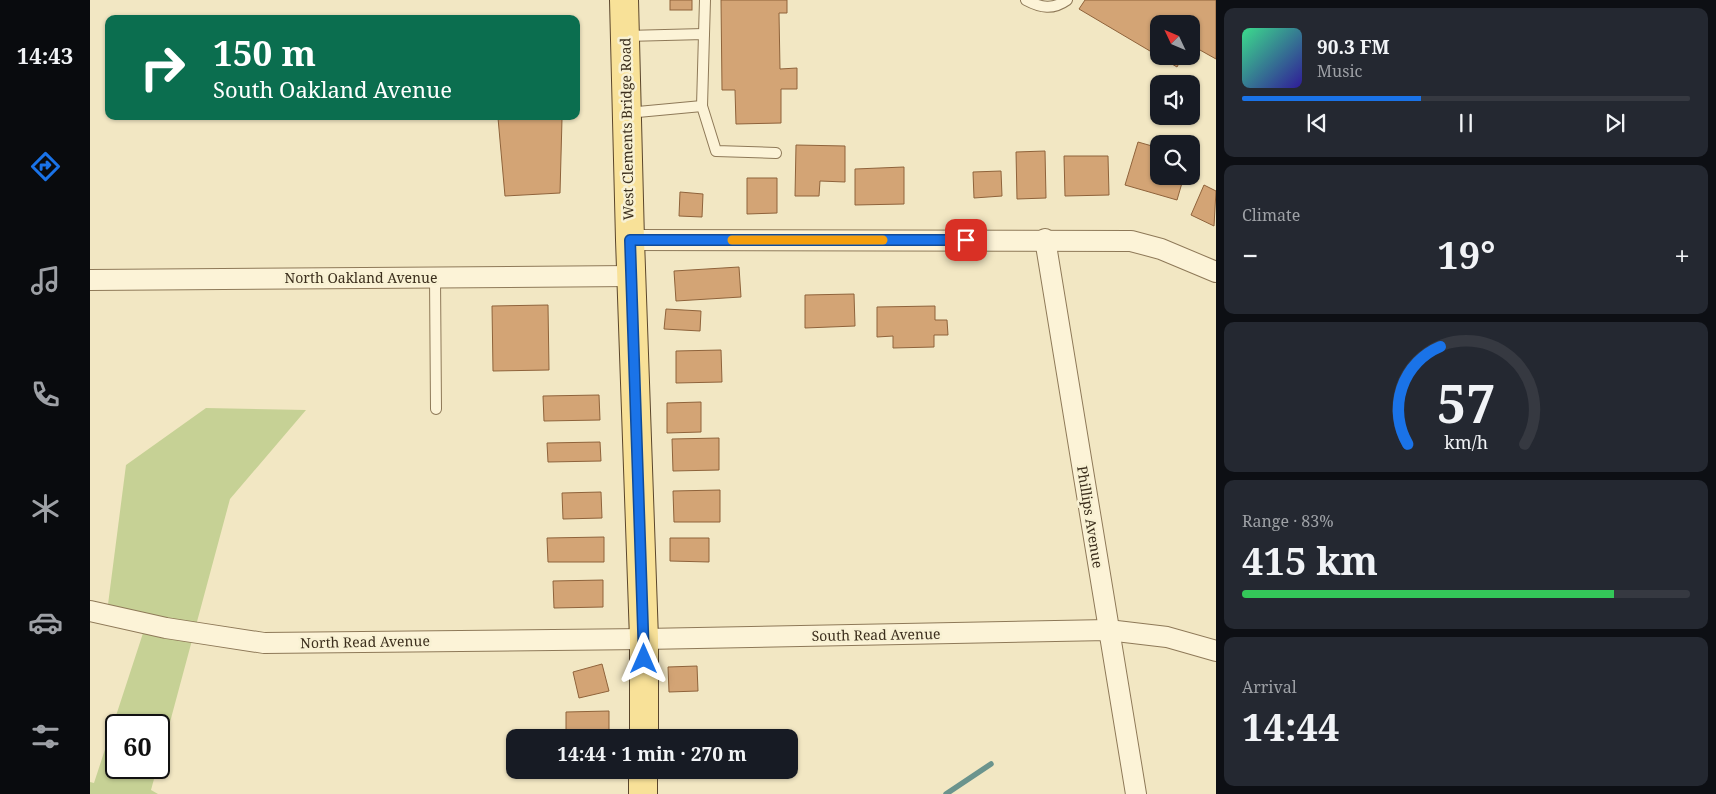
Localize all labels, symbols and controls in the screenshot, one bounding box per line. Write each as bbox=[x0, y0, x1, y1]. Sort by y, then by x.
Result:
north arrow bbox=[1150, 15, 1200, 65]
map controls bbox=[1150, 15, 1200, 185]
text: 150 m bbox=[213, 29, 316, 76]
text: 90.3 FM bbox=[1317, 34, 1390, 60]
icon: right bbox=[130, 35, 195, 100]
street label: West Clements Bridge Road bbox=[615, 37, 638, 220]
text: 14:43 bbox=[17, 40, 73, 70]
text: Music bbox=[1317, 60, 1362, 82]
text: South Oakland Avenue bbox=[213, 74, 452, 104]
button: sound bbox=[1150, 75, 1200, 125]
icon: previous bbox=[1303, 109, 1331, 137]
icon: pause bbox=[1452, 109, 1480, 137]
icon: next bbox=[1601, 109, 1629, 137]
button: search bbox=[1150, 135, 1200, 185]
icon: directions bbox=[28, 149, 63, 184]
text: Climate bbox=[1242, 204, 1300, 226]
pin bbox=[945, 219, 987, 261]
icon: arrive bbox=[952, 226, 980, 254]
text: 19° bbox=[1437, 228, 1495, 280]
text: − bbox=[1242, 236, 1258, 274]
text: + bbox=[1674, 236, 1690, 274]
icon: music bbox=[28, 263, 63, 298]
street label: North Oakland Avenue bbox=[285, 268, 437, 287]
text: 57 bbox=[1437, 367, 1495, 438]
icon: phone bbox=[28, 377, 63, 412]
text: km/h bbox=[1444, 430, 1488, 454]
street label: Phillips Avenue bbox=[1073, 464, 1108, 570]
icon: climate bbox=[28, 491, 63, 526]
text: Range · 83% bbox=[1242, 510, 1334, 532]
text: 415 km bbox=[1242, 534, 1378, 586]
icon: car bbox=[28, 605, 63, 640]
street label: South Read Avenue bbox=[811, 624, 941, 645]
street label: North Read Avenue bbox=[300, 631, 430, 652]
position arrow bbox=[617, 632, 669, 684]
text: Arrival bbox=[1242, 676, 1297, 698]
text: 14:44 bbox=[1242, 700, 1339, 752]
speed limit sign: 60 bbox=[105, 714, 170, 779]
icon: filters bbox=[28, 719, 63, 754]
text: 14:44 · 1 min · 270 m bbox=[557, 741, 747, 767]

